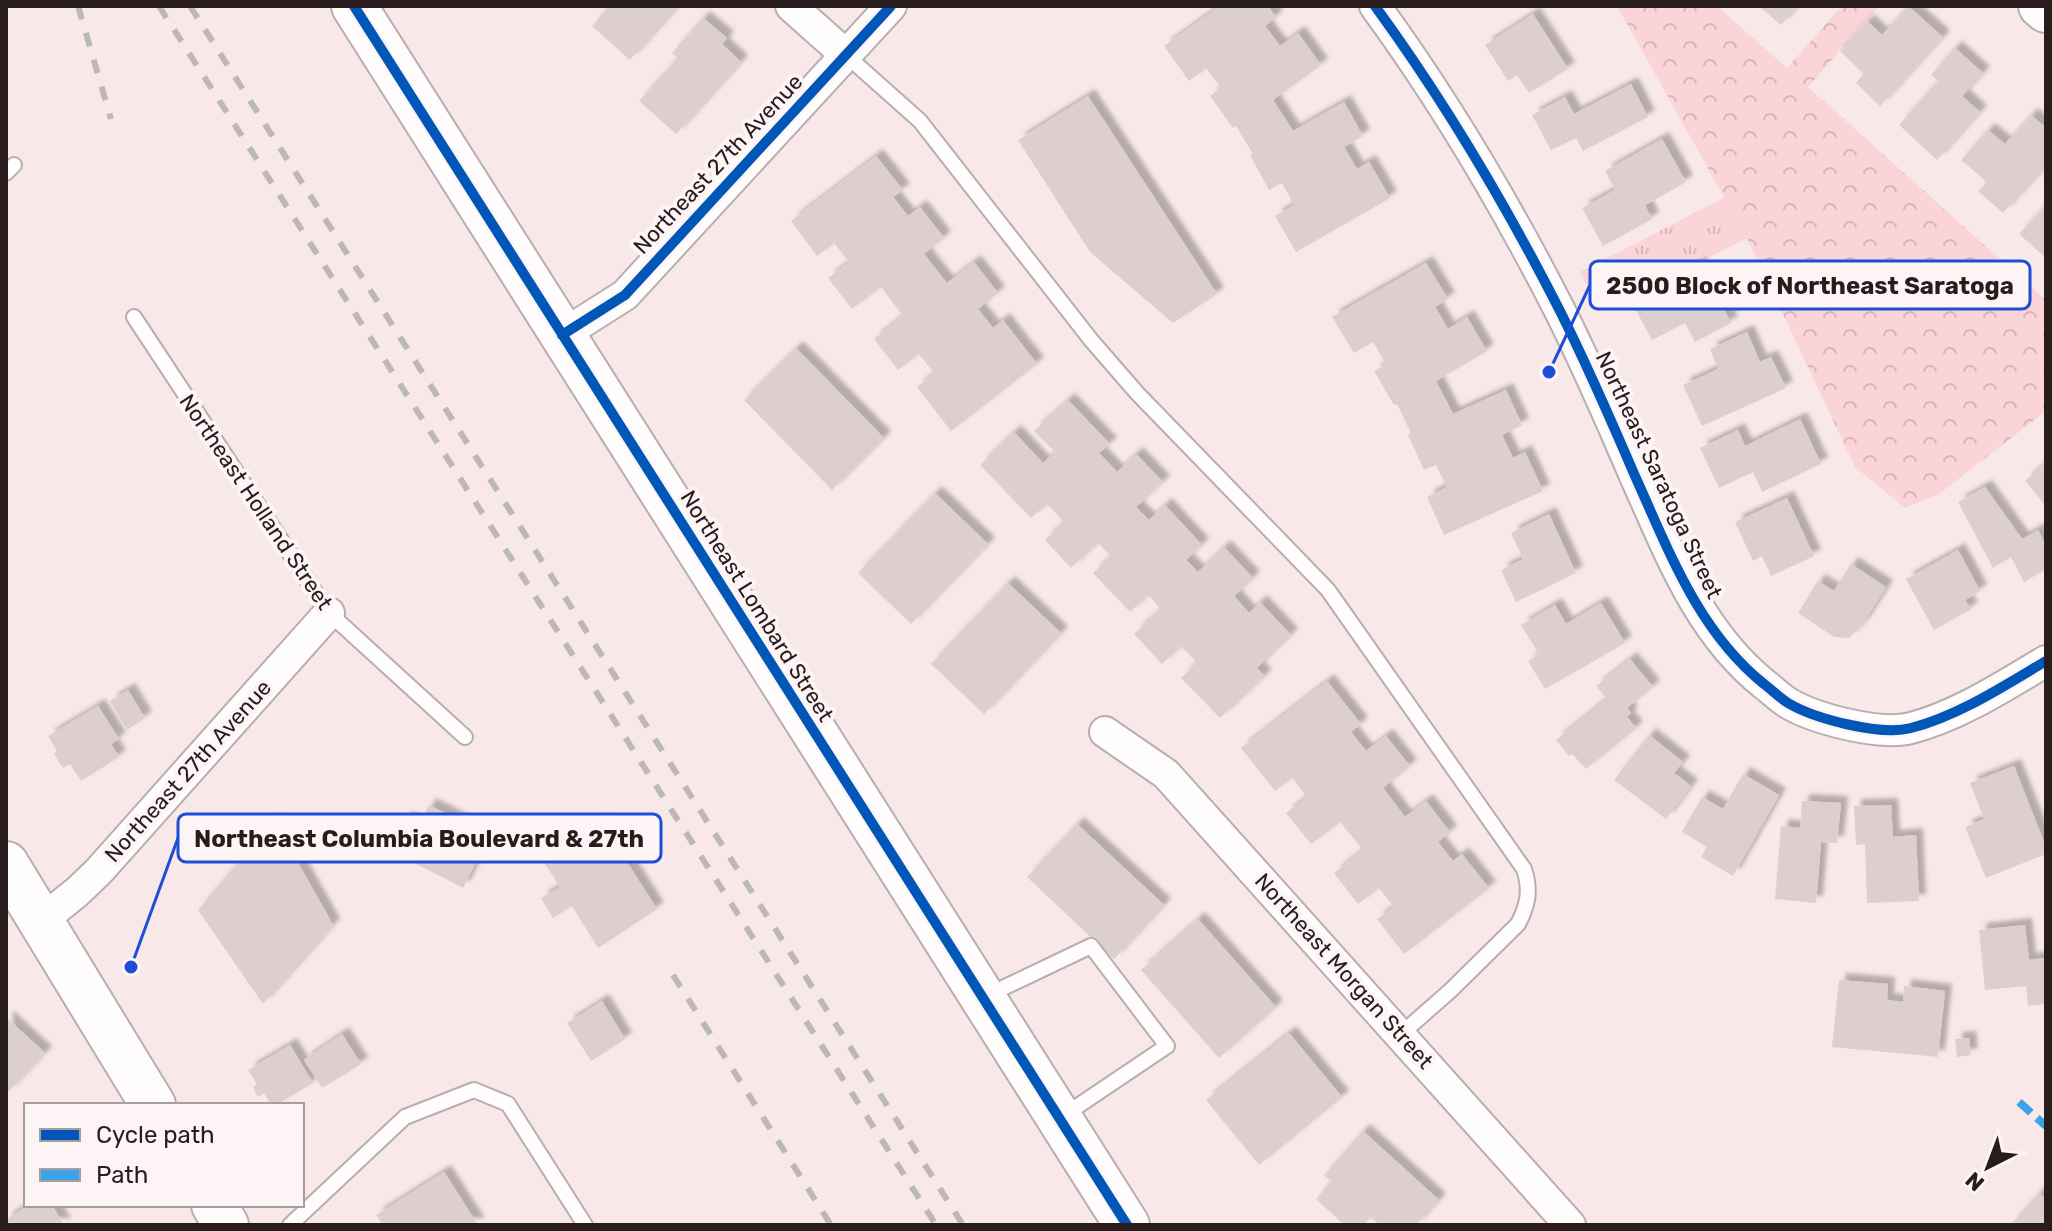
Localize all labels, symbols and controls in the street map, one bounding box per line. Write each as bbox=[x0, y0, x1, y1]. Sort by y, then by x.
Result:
street label: Northeast 27th Avenue bbox=[628, 68, 808, 260]
callout: 2500 Block of Northeast Saratoga bbox=[1590, 261, 2030, 309]
text: 2500 Block of Northeast Saratoga bbox=[1606, 272, 2014, 300]
street label: Northeast Saratoga Street bbox=[1590, 347, 1728, 603]
street label: Northeast Holland Street bbox=[174, 389, 339, 615]
street label: Northeast Lombard Street bbox=[675, 485, 840, 727]
street label: Northeast 27th Avenue bbox=[99, 674, 277, 868]
callout: Northeast Columbia Boulevard & 27th bbox=[178, 814, 661, 862]
text: Northeast Columbia Boulevard & 27th bbox=[194, 825, 644, 853]
street label: Northeast Morgan Street bbox=[1249, 868, 1439, 1075]
legend bbox=[24, 1103, 304, 1207]
text: Cycle path bbox=[96, 1121, 215, 1149]
north arrow bbox=[1948, 1127, 2028, 1207]
text: Path bbox=[96, 1161, 148, 1189]
text: N bbox=[1960, 1166, 1990, 1197]

